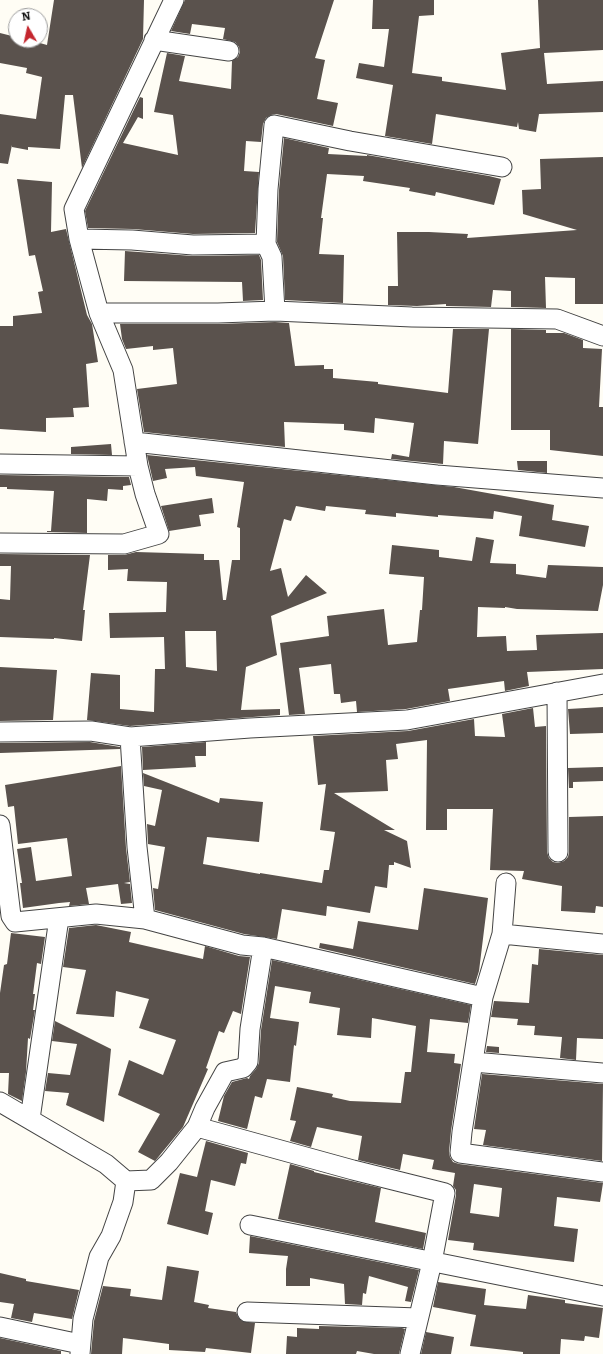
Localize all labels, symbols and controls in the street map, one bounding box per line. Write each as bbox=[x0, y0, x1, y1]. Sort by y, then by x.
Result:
north arrow bbox=[8, 8, 48, 48]
text: N bbox=[21, 10, 31, 24]

